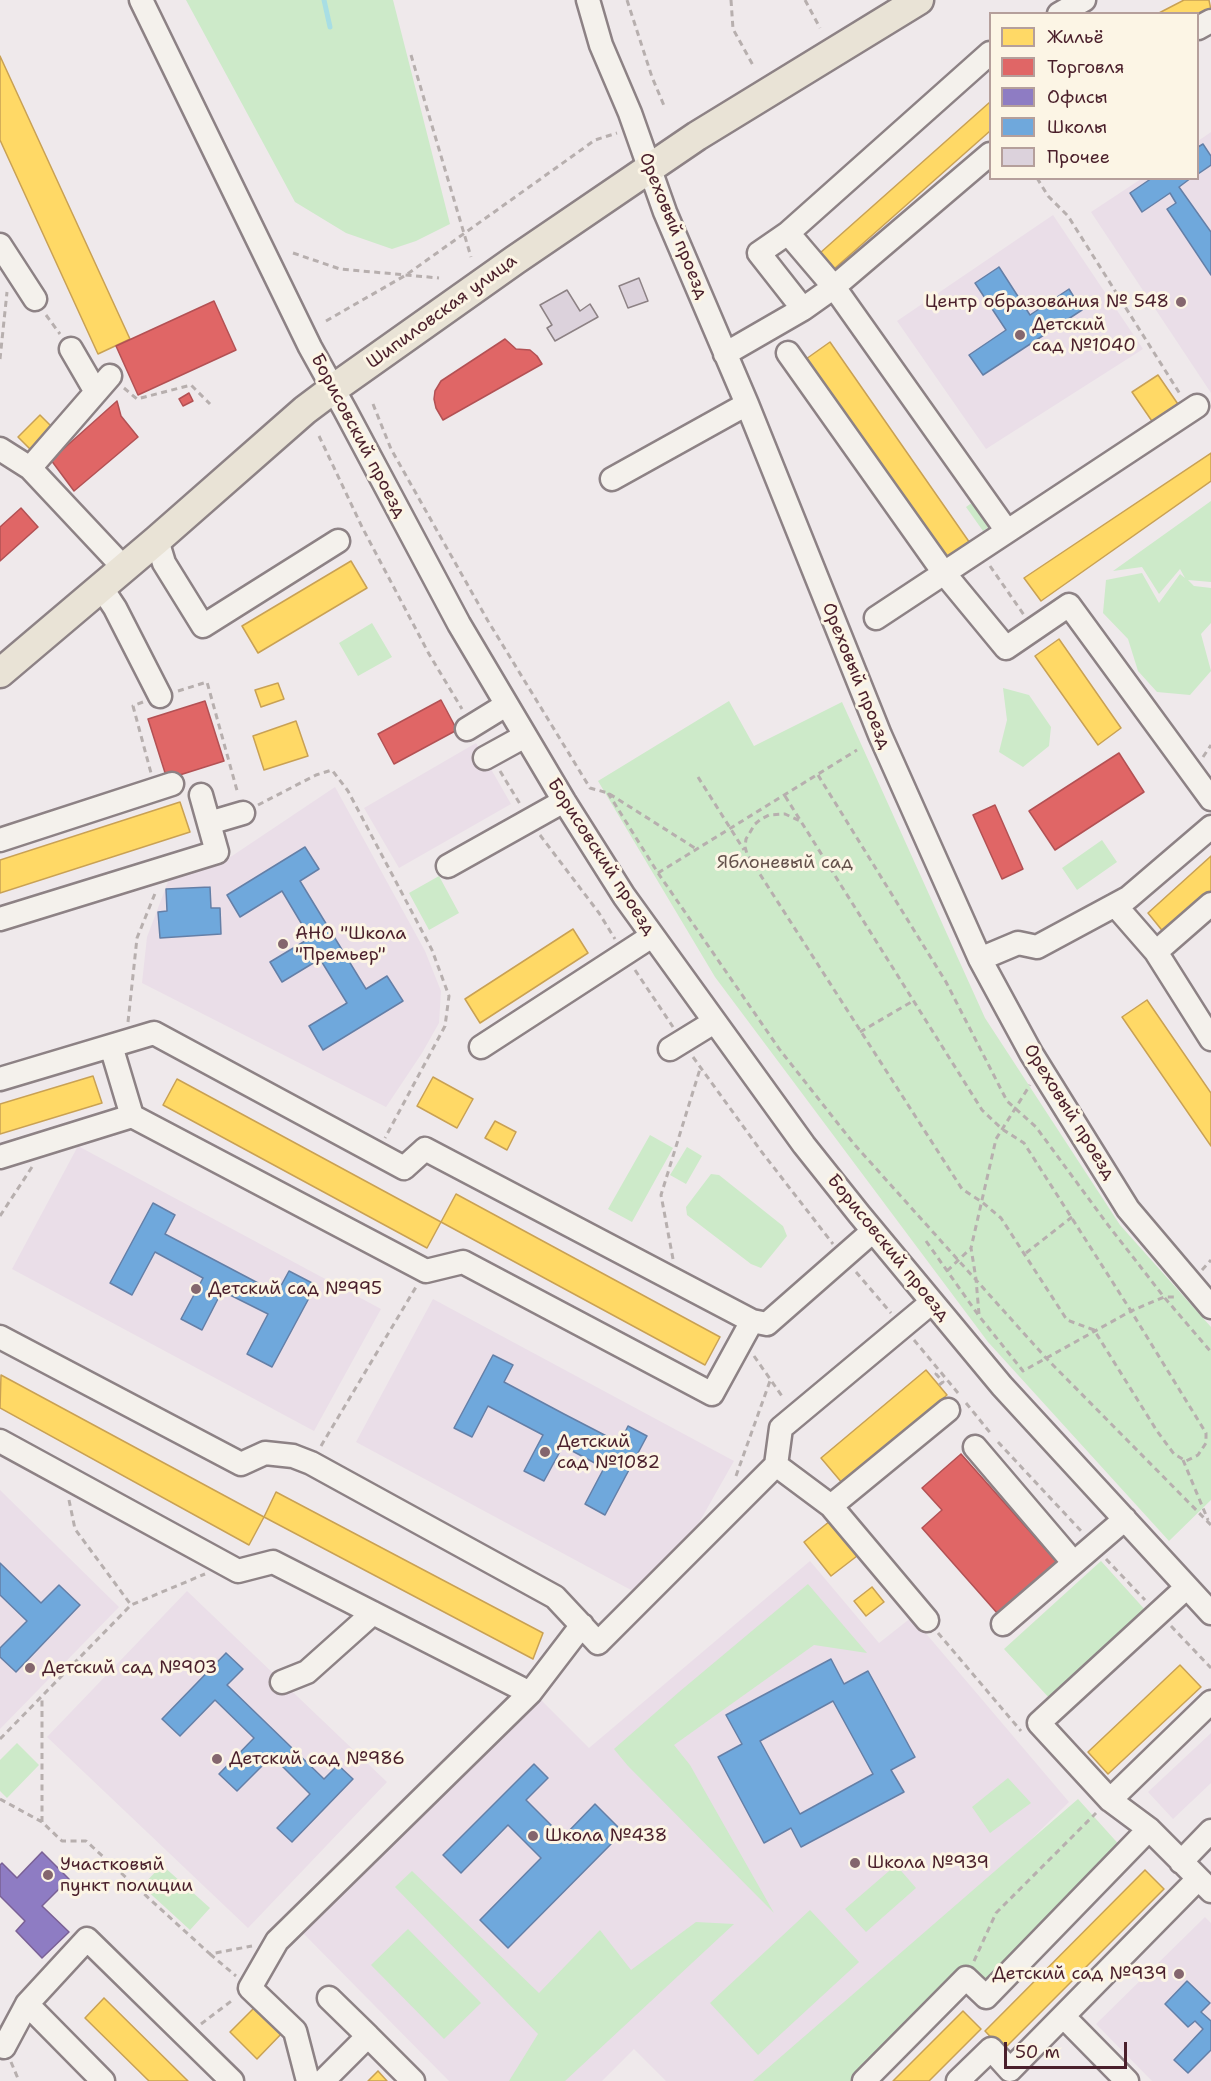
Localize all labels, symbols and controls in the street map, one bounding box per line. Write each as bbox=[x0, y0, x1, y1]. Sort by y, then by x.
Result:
legend bbox=[989, 12, 1199, 180]
text: Жильё bbox=[1047, 25, 1104, 49]
text: Торговля bbox=[1047, 55, 1125, 79]
text: Офисы bbox=[1047, 85, 1108, 109]
text: Школы bbox=[1047, 115, 1107, 139]
text: Прочее bbox=[1047, 145, 1110, 169]
street label: Ореховый проезд bbox=[634, 150, 712, 302]
street label: Шипиловская улица bbox=[363, 250, 521, 374]
place label: Центр образования № 548 bbox=[925, 291, 1169, 313]
marker: Центр образования № 548 bbox=[1174, 295, 1188, 309]
place label: Детский сад №1040 bbox=[1032, 314, 1136, 356]
marker: Детский сад №1040 bbox=[1013, 328, 1027, 342]
street label: Борисовский проезд bbox=[306, 350, 410, 522]
street label: Ореховый проезд bbox=[817, 600, 895, 752]
street label: Борисовский проезд bbox=[542, 775, 660, 939]
park label: Яблоневый сад bbox=[717, 852, 853, 874]
place label: АНО "Школа "Премьер" bbox=[295, 923, 407, 966]
marker: АНО "Школа "Премьер" bbox=[276, 937, 290, 951]
street label: Ореховый проезд bbox=[1019, 1040, 1119, 1184]
street label: Борисовский проезд bbox=[822, 1170, 954, 1326]
place label: Детский сад №995 bbox=[208, 1278, 382, 1300]
marker: Детский сад №995 bbox=[189, 1282, 203, 1296]
place label: Детский сад №1082 bbox=[557, 1431, 660, 1474]
marker: Детский сад №1082 bbox=[538, 1445, 552, 1459]
place label: Детский сад №903 bbox=[42, 1657, 217, 1679]
marker: Детский сад №903 bbox=[23, 1661, 37, 1675]
place label: Детский сад №986 bbox=[229, 1748, 405, 1770]
marker: Детский сад №986 bbox=[210, 1752, 224, 1766]
place label: Школа №438 bbox=[545, 1825, 667, 1847]
marker: Школа №438 bbox=[526, 1829, 540, 1843]
place label: Школа №939 bbox=[867, 1852, 989, 1874]
place label: Участковый пункт полиции bbox=[60, 1854, 193, 1896]
marker: Школа №939 bbox=[848, 1856, 862, 1870]
marker: Участковый пункт полиции bbox=[41, 1868, 55, 1882]
place label: Детский сад №939 bbox=[992, 1963, 1167, 1985]
marker: Детский сад №939 bbox=[1172, 1967, 1186, 1981]
scale bar bbox=[1007, 2030, 1130, 2068]
text: 50 m bbox=[1015, 2040, 1060, 2064]

